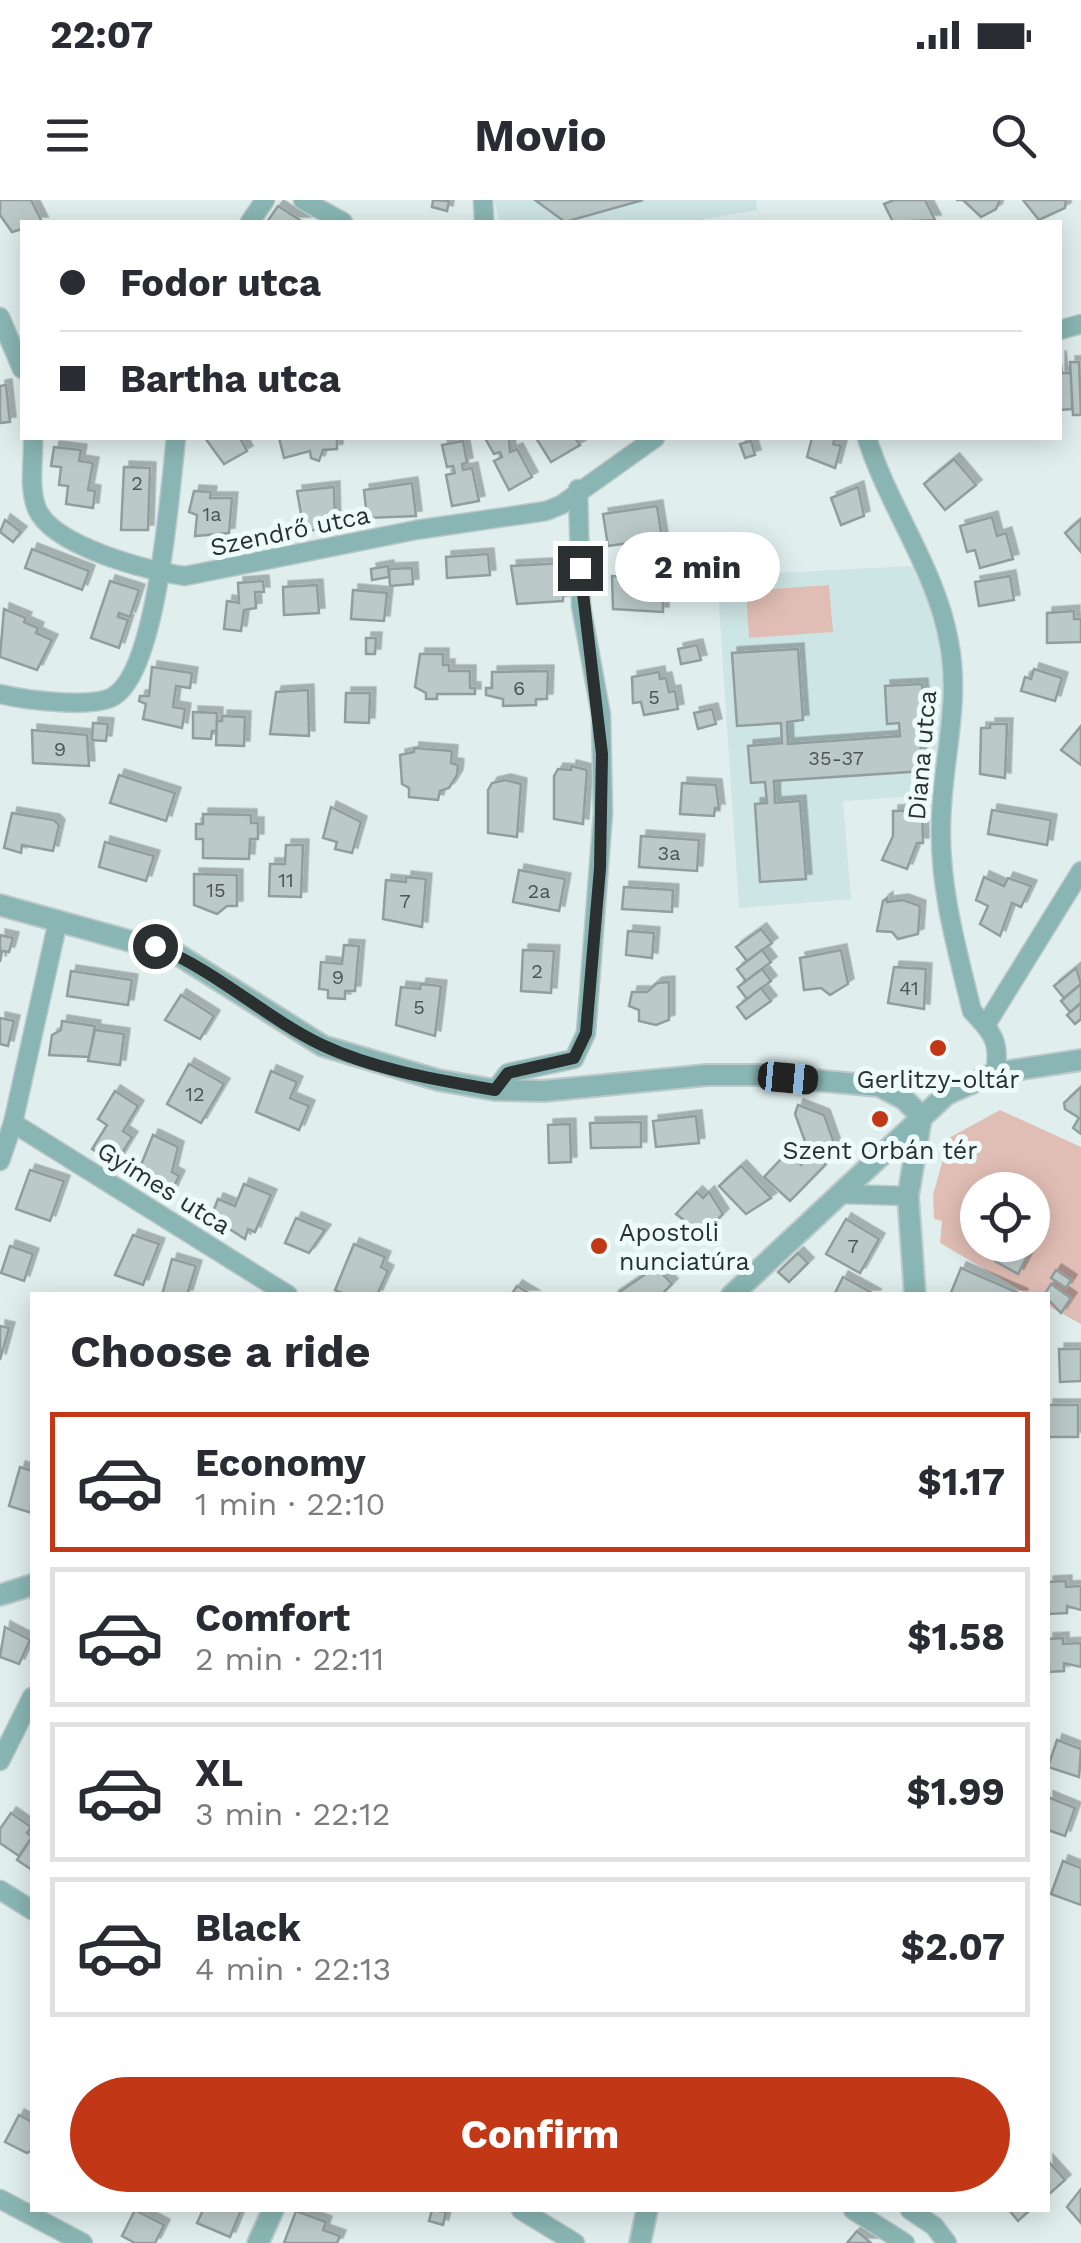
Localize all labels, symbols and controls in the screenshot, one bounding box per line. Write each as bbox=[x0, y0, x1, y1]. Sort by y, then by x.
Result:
text: 22:07 bbox=[50, 13, 153, 57]
icon: menu bbox=[40, 108, 95, 163]
icon: search bbox=[986, 108, 1041, 163]
text: Movio bbox=[474, 109, 607, 162]
text: Fodor utca bbox=[120, 261, 321, 305]
text: Bartha utca bbox=[120, 357, 341, 401]
house number: 2 bbox=[131, 471, 143, 495]
street label: Szendrő utca bbox=[208, 500, 372, 562]
house number: 1a bbox=[202, 502, 222, 526]
callout: 2 min bbox=[615, 533, 780, 603]
route end bbox=[558, 546, 603, 591]
text: 2 min bbox=[654, 548, 741, 586]
house number: 6 bbox=[513, 676, 525, 700]
house number: 5 bbox=[648, 685, 660, 709]
street label: Diana utca bbox=[902, 689, 942, 821]
house number: 9 bbox=[54, 737, 66, 761]
house number: 35-37 bbox=[808, 746, 864, 770]
house number: 3a bbox=[658, 841, 680, 865]
house number: 11 bbox=[278, 868, 294, 892]
house number: 15 bbox=[206, 878, 226, 902]
house number: 2a bbox=[528, 879, 550, 903]
house number: 7 bbox=[399, 889, 411, 913]
route start bbox=[133, 924, 178, 969]
house number: 2 bbox=[531, 959, 543, 983]
house number: 9 bbox=[332, 965, 344, 989]
house number: 41 bbox=[899, 976, 919, 1000]
house number: 5 bbox=[413, 995, 425, 1019]
marker: Gerlitzy-oltár bbox=[927, 1037, 949, 1059]
car bbox=[757, 1060, 819, 1096]
place label: Gerlitzy-oltár bbox=[857, 1065, 1019, 1094]
house number: 12 bbox=[185, 1082, 205, 1106]
marker: Szent Orbán tér bbox=[869, 1108, 891, 1130]
street label: Gyimes utca bbox=[92, 1136, 236, 1240]
place label: Szent Orbán tér bbox=[783, 1136, 977, 1165]
map controls bbox=[960, 1172, 1050, 1262]
button: locate bbox=[960, 1172, 1050, 1262]
place label: Apostoli nunciatúra bbox=[619, 1218, 750, 1276]
house number: 7 bbox=[847, 1234, 859, 1258]
marker: Apostoli nunciatúra bbox=[588, 1235, 610, 1257]
text: Choose a ride bbox=[70, 1325, 370, 1378]
icon: car bbox=[75, 1437, 165, 1527]
text: Economy bbox=[195, 1441, 366, 1485]
text: $1.17 bbox=[918, 1460, 1005, 1504]
text: 1 min · 22:10 bbox=[195, 1485, 385, 1523]
icon: car bbox=[75, 1592, 165, 1682]
text: Comfort bbox=[195, 1596, 350, 1640]
text: $1.58 bbox=[907, 1615, 1005, 1659]
text: 2 min · 22:11 bbox=[195, 1640, 384, 1678]
icon: car bbox=[75, 1747, 165, 1837]
text: XL bbox=[195, 1751, 243, 1795]
text: $1.99 bbox=[906, 1770, 1005, 1814]
text: 3 min · 22:12 bbox=[195, 1795, 390, 1833]
icon: car bbox=[75, 1902, 165, 1992]
text: Black bbox=[195, 1906, 301, 1950]
text: $2.07 bbox=[901, 1925, 1005, 1969]
text: 4 min · 22:13 bbox=[195, 1950, 391, 1988]
button: Confirm bbox=[70, 2077, 1010, 2192]

